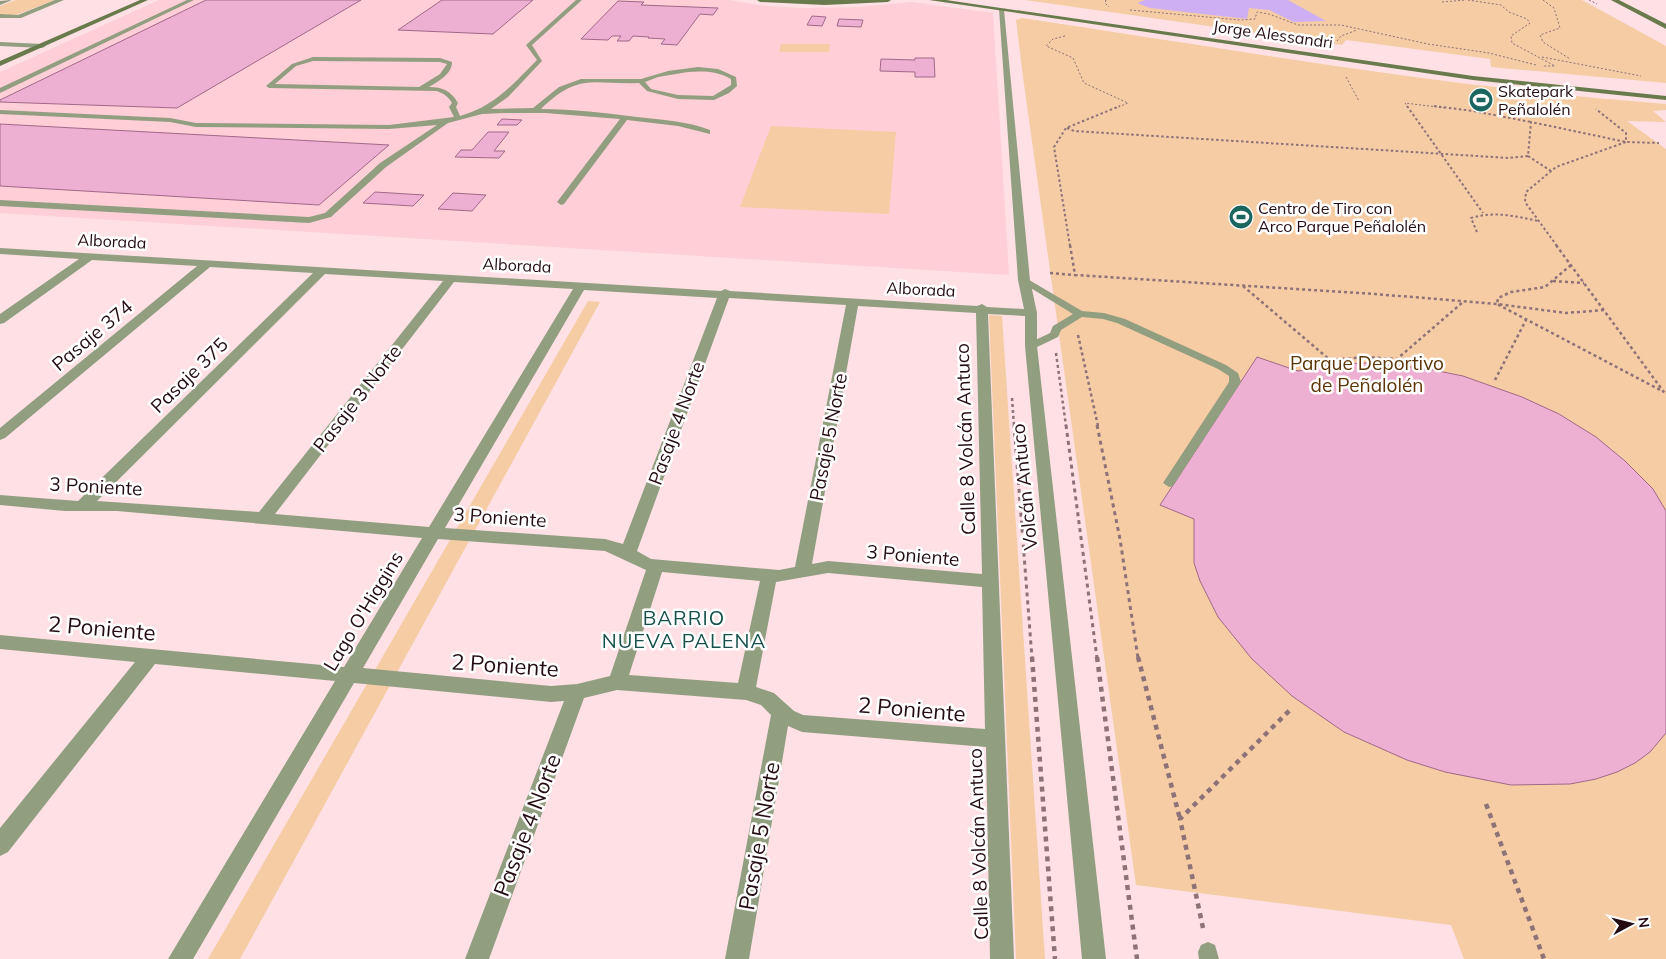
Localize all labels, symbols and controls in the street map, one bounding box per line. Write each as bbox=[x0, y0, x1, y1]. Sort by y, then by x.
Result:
street label: Jorge Alessandri bbox=[1212, 16, 1334, 52]
place label: Skatepark Peñalolén bbox=[1498, 81, 1574, 119]
sports icon: Skatepark Peñalolén bbox=[1468, 87, 1494, 113]
place label: Centro de Tiro con Arco Parque Peñalolén bbox=[1258, 198, 1426, 236]
sports icon: Centro de Tiro con Arco Parque Peñalolén bbox=[1228, 204, 1254, 230]
street label: Alborada bbox=[77, 229, 147, 253]
street label: Alborada bbox=[482, 253, 552, 277]
street label: Alborada bbox=[886, 277, 956, 301]
street label: Pasaje 374 bbox=[47, 294, 137, 376]
street label: Pasaje 375 bbox=[145, 332, 233, 418]
street label: Pasaje 3 Norte bbox=[308, 340, 406, 456]
street label: Calle 8 Volcán Antuco bbox=[950, 343, 980, 535]
park label: Parque Deportivo de Peñalolén bbox=[1290, 351, 1444, 397]
street label: Pasaje 4 Norte bbox=[643, 358, 709, 488]
street label: Pasaje 5 Norte bbox=[804, 371, 852, 503]
street label: Volcán Antuco bbox=[1005, 422, 1043, 552]
street label: 3 Poniente bbox=[49, 472, 143, 500]
street label: 3 Poniente bbox=[453, 502, 547, 532]
street label: 3 Poniente bbox=[866, 539, 960, 571]
street label: Lago O'Higgins bbox=[318, 547, 408, 675]
district label: BARRIO NUEVA PALENA bbox=[602, 605, 766, 653]
street label: 2 Poniente bbox=[47, 609, 157, 647]
street label: 2 Poniente bbox=[450, 647, 560, 683]
street label: 2 Poniente bbox=[857, 690, 967, 728]
street label: Calle 8 Volcán Antuco bbox=[963, 748, 993, 940]
street label: Pasaje 4 Norte bbox=[487, 750, 567, 900]
street label: Pasaje 5 Norte bbox=[732, 760, 786, 912]
north arrow bbox=[1606, 899, 1656, 949]
text: N bbox=[1634, 916, 1653, 929]

